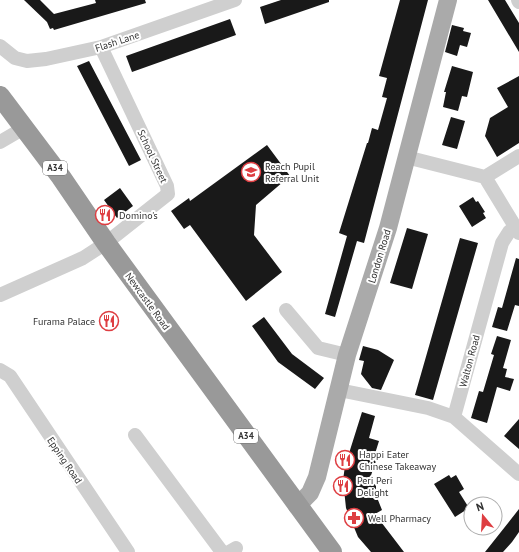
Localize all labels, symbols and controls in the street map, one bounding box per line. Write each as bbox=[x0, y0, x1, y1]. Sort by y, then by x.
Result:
street label: Flash Lane bbox=[93, 28, 141, 55]
street label: School Street bbox=[135, 128, 171, 185]
place label: Reach Pupil Referral Unit bbox=[265, 160, 320, 185]
road number: A34 bbox=[43, 161, 67, 175]
school or university icon: Reach Pupil Referral Unit bbox=[240, 161, 262, 183]
restaurant icon: Domino's bbox=[94, 204, 116, 226]
place label: Domino's bbox=[119, 209, 158, 222]
street label: London Road bbox=[365, 228, 394, 285]
street label: Newcastle Road bbox=[122, 270, 173, 333]
restaurant icon: Furama Palace bbox=[98, 310, 120, 332]
place label: Furama Palace bbox=[33, 315, 95, 328]
street label: Walton Road bbox=[456, 334, 483, 389]
road number: A34 bbox=[234, 429, 258, 443]
street label: Epping Road bbox=[44, 434, 85, 486]
place label: Happi Eater Chinese Takeaway bbox=[359, 448, 437, 473]
restaurant icon: Happi Eater Chinese Takeaway bbox=[334, 449, 356, 471]
place label: Peri Peri Delight bbox=[357, 474, 392, 499]
restaurant icon: Peri Peri Delight bbox=[332, 475, 354, 497]
north arrow bbox=[463, 496, 503, 536]
text: N bbox=[474, 499, 486, 514]
pharmacy icon: Well Pharmacy bbox=[343, 507, 365, 529]
place label: Well Pharmacy bbox=[368, 512, 431, 525]

